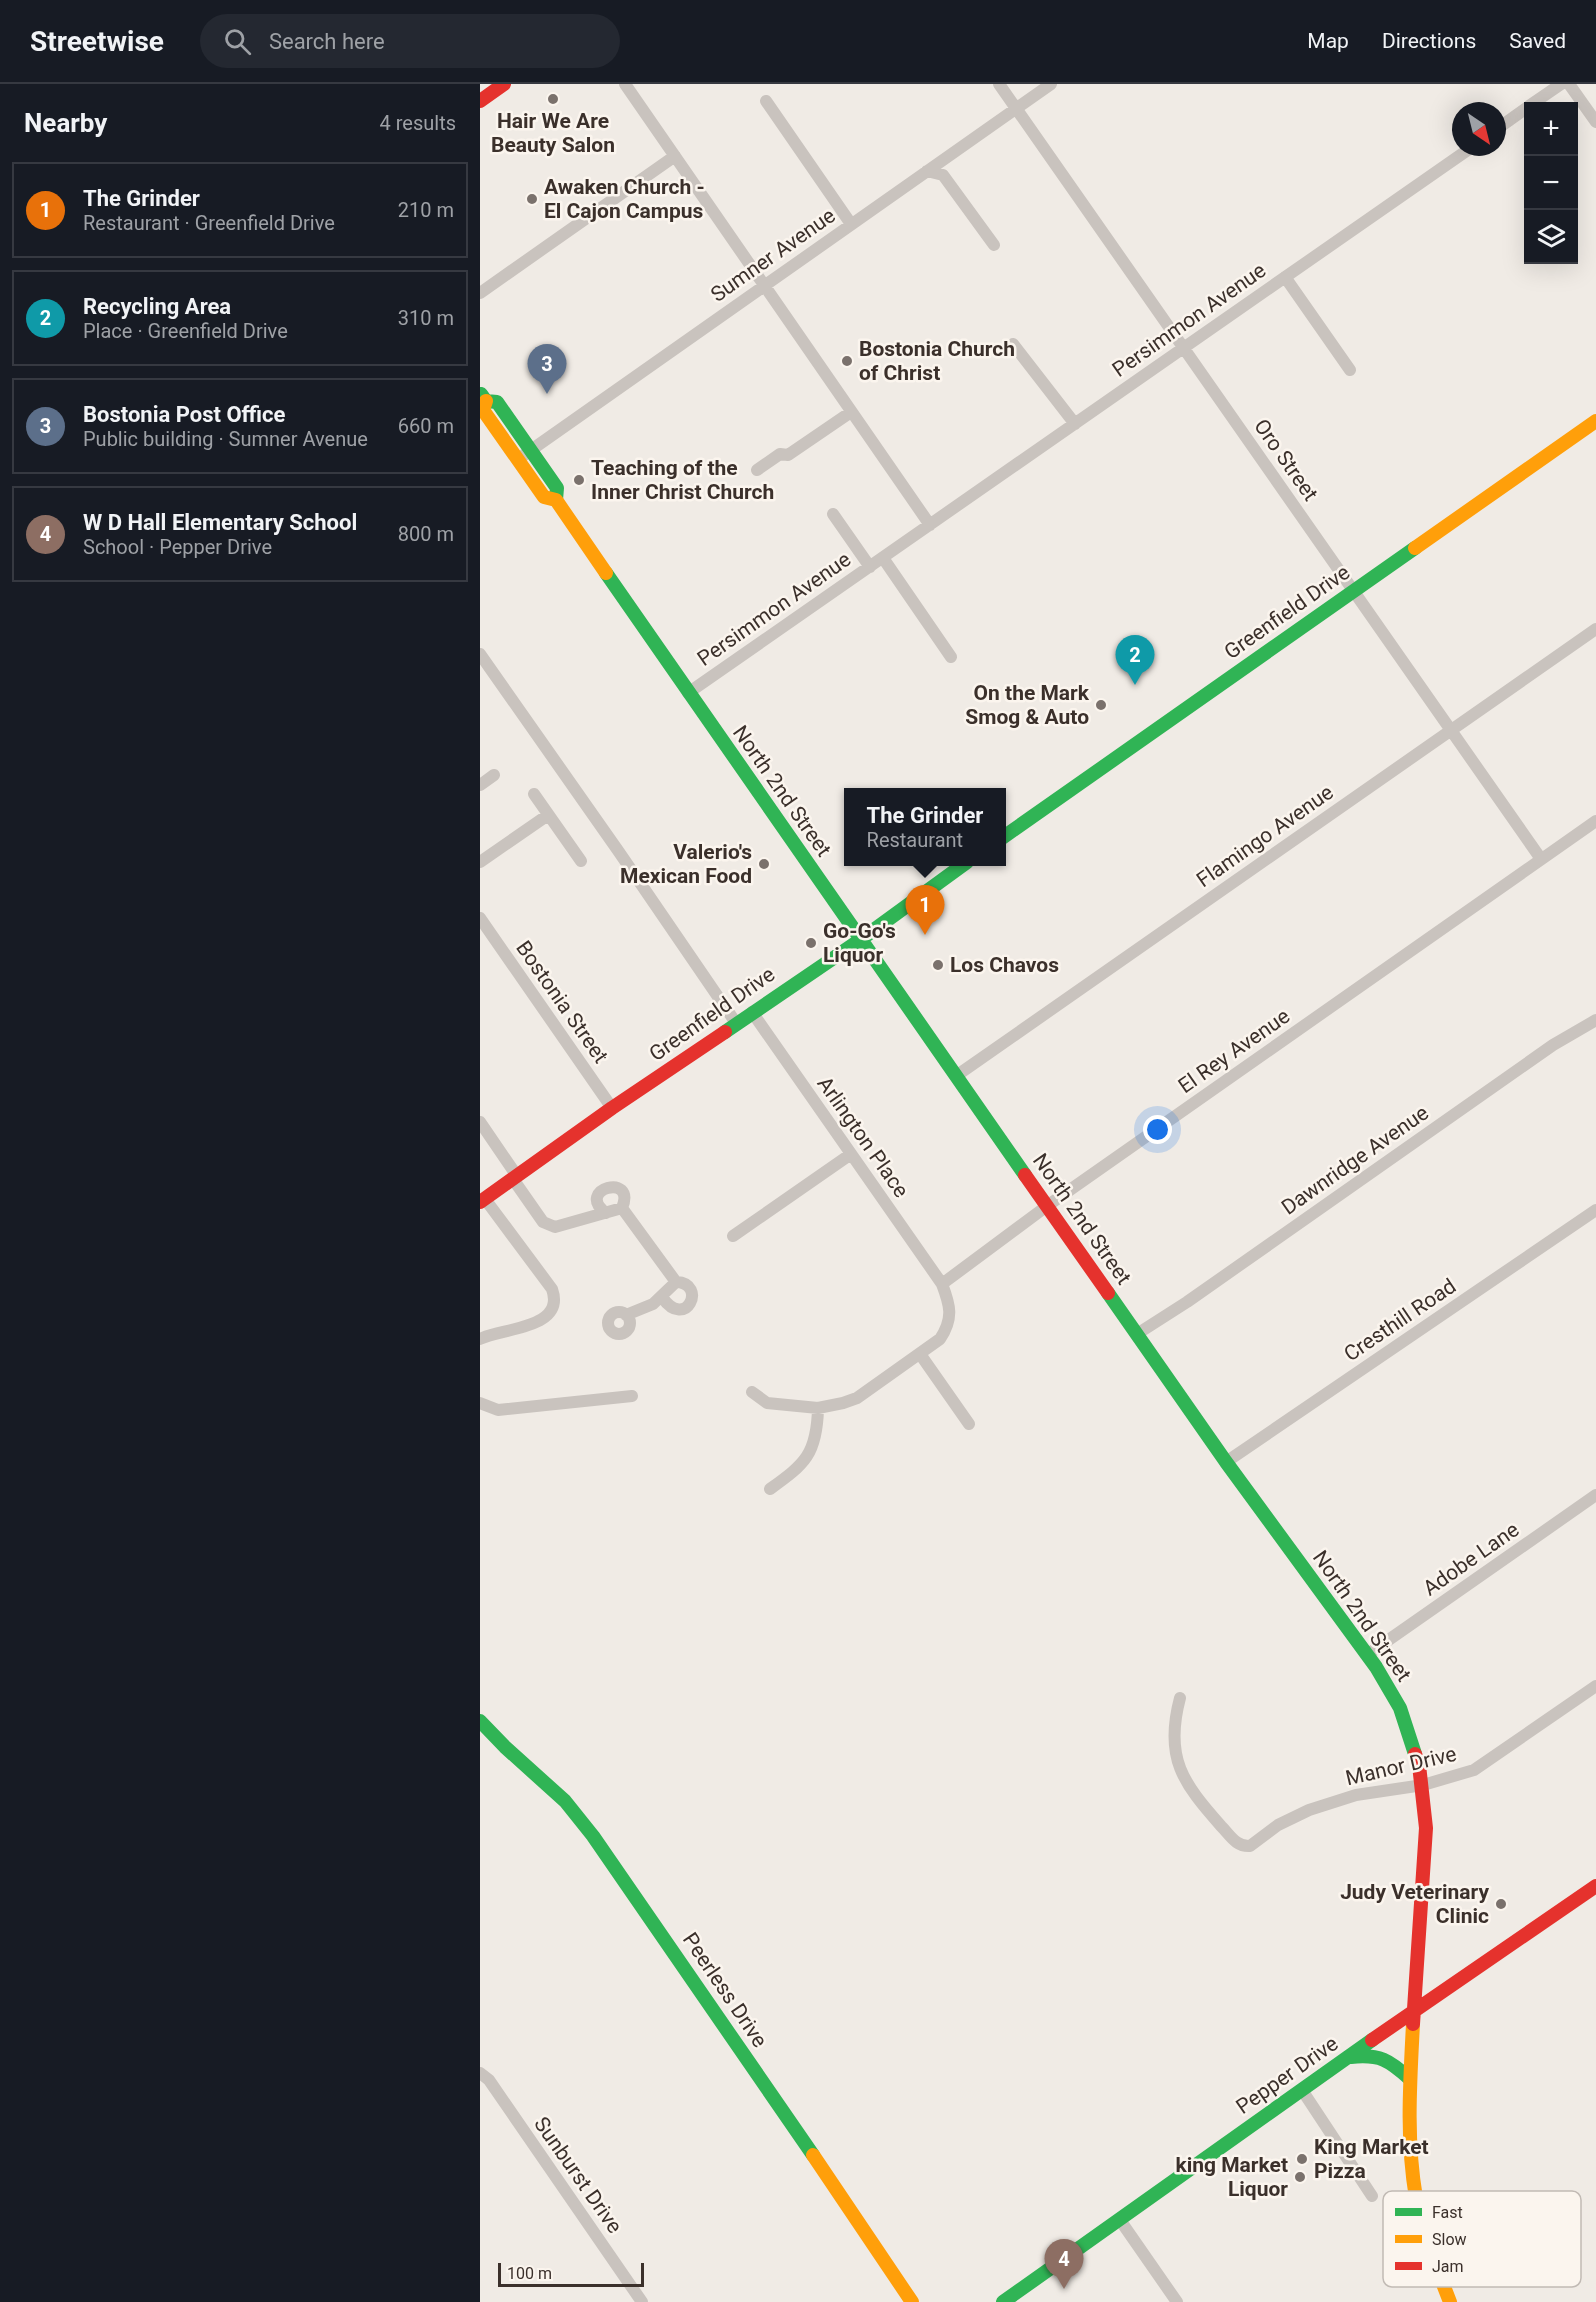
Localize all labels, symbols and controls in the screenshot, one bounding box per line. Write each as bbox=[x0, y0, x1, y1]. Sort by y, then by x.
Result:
search box bbox=[200, 14, 620, 68]
text: Streetwise bbox=[30, 25, 164, 58]
icon: search bbox=[221, 25, 254, 58]
text: Search here bbox=[269, 29, 385, 54]
text: Map bbox=[1307, 29, 1349, 53]
text: Directions bbox=[1382, 29, 1476, 53]
text: Saved bbox=[1509, 29, 1566, 53]
marker: Hair We Are Beauty Salon bbox=[546, 92, 560, 106]
north arrow bbox=[1452, 102, 1506, 156]
map controls bbox=[1524, 102, 1578, 264]
button: + bbox=[1524, 102, 1578, 156]
text: Nearby bbox=[24, 108, 107, 138]
place label: Hair We Are Beauty Salon bbox=[491, 109, 615, 157]
text: 4 results bbox=[380, 111, 456, 135]
button: − bbox=[1524, 156, 1578, 210]
place label: Awaken Church - El Cajon Campus bbox=[544, 175, 705, 223]
text: The Grinder bbox=[83, 186, 200, 211]
marker: Awaken Church - El Cajon Campus bbox=[525, 192, 539, 206]
text: 1 bbox=[40, 198, 51, 222]
text: 210 m bbox=[398, 198, 454, 222]
street label: Sumner Avenue bbox=[706, 203, 840, 307]
button: layers bbox=[1524, 210, 1578, 264]
text: Restaurant · Greenfield Drive bbox=[83, 211, 335, 235]
street label: Persimmon Avenue bbox=[1108, 258, 1270, 382]
text: Recycling Area bbox=[83, 294, 231, 319]
text: 2 bbox=[40, 306, 51, 330]
text: 310 m bbox=[398, 306, 454, 330]
text: Place · Greenfield Drive bbox=[83, 319, 288, 343]
place label: Bostonia Church of Christ bbox=[859, 337, 1015, 385]
pin: 3 bbox=[528, 344, 566, 394]
marker: Bostonia Church of Christ bbox=[840, 354, 854, 368]
text: Bostonia Post Office bbox=[83, 402, 285, 427]
text: 3 bbox=[40, 414, 51, 438]
text: 660 m bbox=[398, 414, 454, 438]
street label: Oro Street bbox=[1249, 415, 1323, 505]
text: Public building · Sumner Avenue bbox=[83, 427, 368, 451]
place label: Teaching of the Inner Christ Church bbox=[591, 456, 774, 504]
marker: Teaching of the Inner Christ Church bbox=[572, 473, 586, 487]
text: W D Hall Elementary School bbox=[83, 510, 357, 535]
text: 4 bbox=[40, 522, 51, 546]
text: 800 m bbox=[398, 522, 454, 546]
text: School · Pepper Drive bbox=[83, 535, 272, 559]
street label: Persimmon Avenue bbox=[693, 547, 855, 671]
street label: Greenfield Drive bbox=[1220, 560, 1354, 664]
pin: 2 bbox=[1116, 636, 1154, 685]
place label: On the Mark Smog & Auto bbox=[965, 681, 1090, 729]
marker: On the Mark Smog & Auto bbox=[1094, 698, 1108, 712]
street label: North 2nd Street bbox=[728, 721, 836, 861]
street label: Flamingo Avenue bbox=[1192, 780, 1338, 892]
popup bbox=[844, 788, 1006, 866]
text: The Grinder bbox=[867, 803, 983, 828]
text: Restaurant bbox=[867, 828, 963, 852]
place label: Valerio's Mexican Food bbox=[620, 840, 752, 888]
marker: Valerio's Mexican Food bbox=[757, 857, 771, 871]
pin: 1 bbox=[906, 886, 944, 935]
place label: Go-Go's Liquor bbox=[823, 919, 896, 967]
street label: Bostonia Street bbox=[511, 936, 613, 1068]
marker: Go-Go's Liquor bbox=[804, 936, 818, 950]
place label: Los Chavos bbox=[950, 953, 1059, 977]
marker: Los Chavos bbox=[931, 958, 945, 972]
street label: Greenfield Drive bbox=[645, 962, 779, 1066]
street label: El Rey Avenue bbox=[1174, 1004, 1294, 1098]
street label: Arlington Place bbox=[813, 1072, 913, 1202]
street label: Dawnridge Avenue bbox=[1277, 1100, 1433, 1220]
your location bbox=[1143, 1115, 1172, 1144]
street label: North 2nd Street bbox=[1028, 1149, 1136, 1289]
street label: Cresthill Road bbox=[1340, 1274, 1460, 1366]
street label: Adobe Lane bbox=[1419, 1517, 1523, 1601]
street label: North 2nd Street bbox=[1308, 1546, 1416, 1686]
street label: Manor Drive bbox=[1343, 1742, 1459, 1790]
place label: Judy Veterinary Clinic bbox=[1340, 1880, 1489, 1928]
marker: Judy Veterinary Clinic bbox=[1494, 1897, 1508, 1911]
street label: Peerless Drive bbox=[678, 1928, 772, 2052]
street label: Pepper Drive bbox=[1232, 2031, 1342, 2119]
street label: Sunburst Drive bbox=[529, 2112, 627, 2238]
place label: King Market Pizza bbox=[1314, 2135, 1429, 2183]
marker: King Market Pizza bbox=[1295, 2152, 1309, 2166]
place label: king Market Liquor bbox=[1175, 2153, 1288, 2201]
marker: king Market Liquor bbox=[1293, 2170, 1307, 2184]
legend bbox=[1383, 2191, 1581, 2287]
text: Fast bbox=[1432, 2203, 1463, 2222]
text: Slow bbox=[1432, 2230, 1467, 2249]
pin: 4 bbox=[1044, 2240, 1084, 2289]
text: Jam bbox=[1432, 2257, 1464, 2276]
scale bar bbox=[498, 2260, 644, 2288]
text: 100 m bbox=[507, 2264, 552, 2283]

